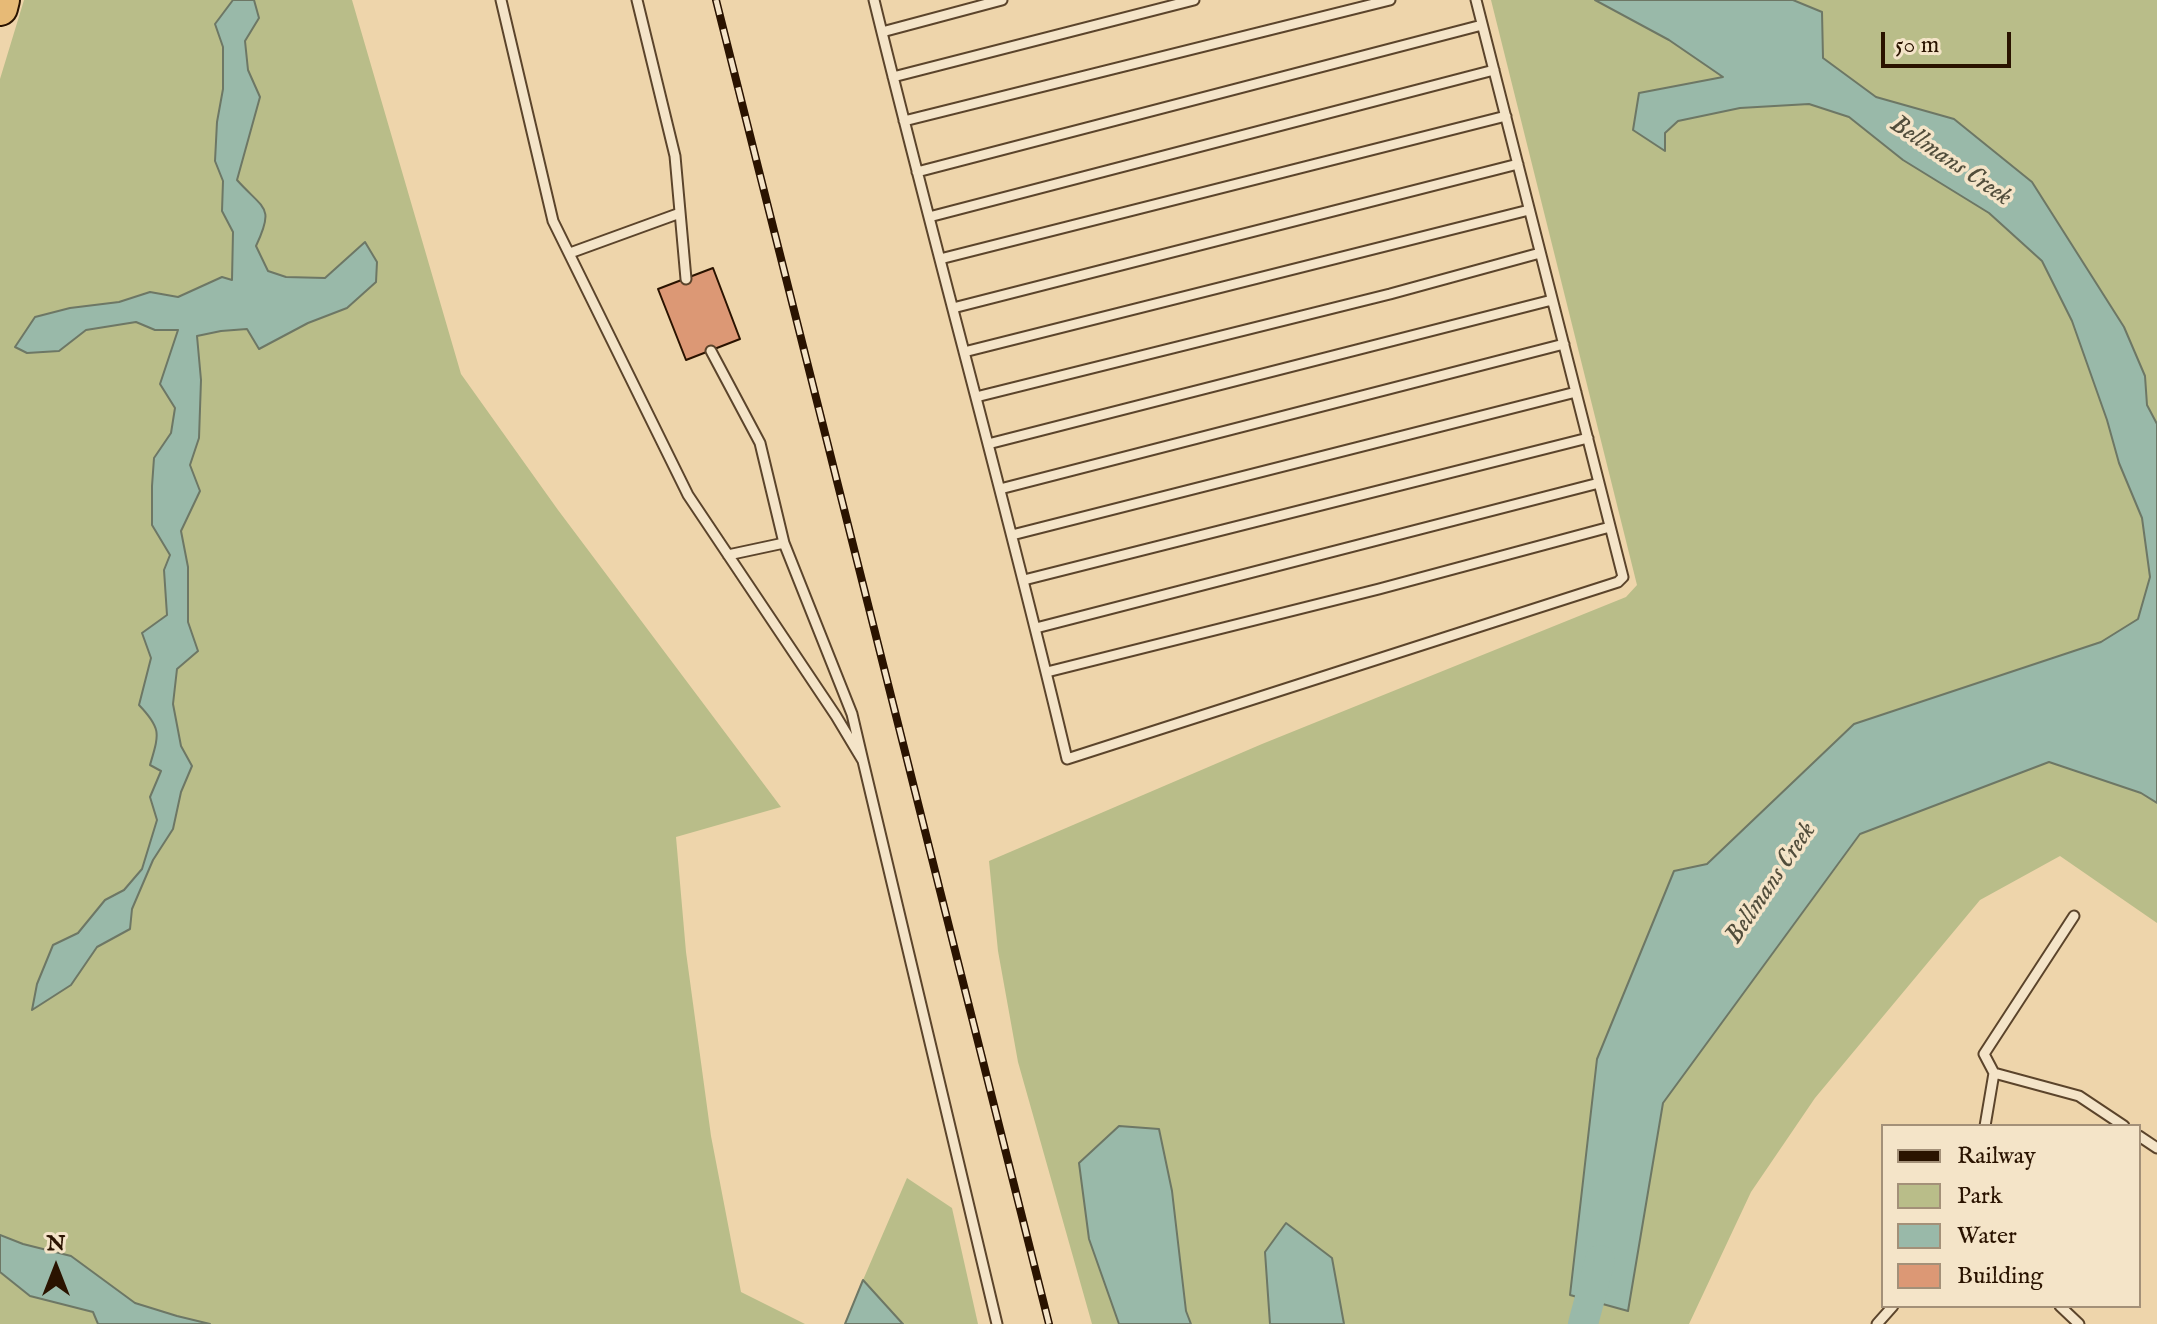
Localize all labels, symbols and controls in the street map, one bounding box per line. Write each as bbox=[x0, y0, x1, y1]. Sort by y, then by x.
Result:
scale bar bbox=[1885, 16, 2015, 66]
text: 50 m bbox=[1895, 30, 1939, 61]
water label: Bellmans Creek bbox=[1883, 110, 2017, 214]
water label: Bellmans Creek bbox=[1720, 817, 1824, 951]
legend bbox=[1881, 1124, 2141, 1308]
text: Railway bbox=[1957, 1141, 2036, 1172]
text: Park bbox=[1957, 1181, 2003, 1212]
text: Water bbox=[1957, 1221, 2017, 1252]
north arrow bbox=[16, 1228, 96, 1308]
text: N bbox=[46, 1230, 66, 1258]
text: Building bbox=[1957, 1261, 2043, 1292]

